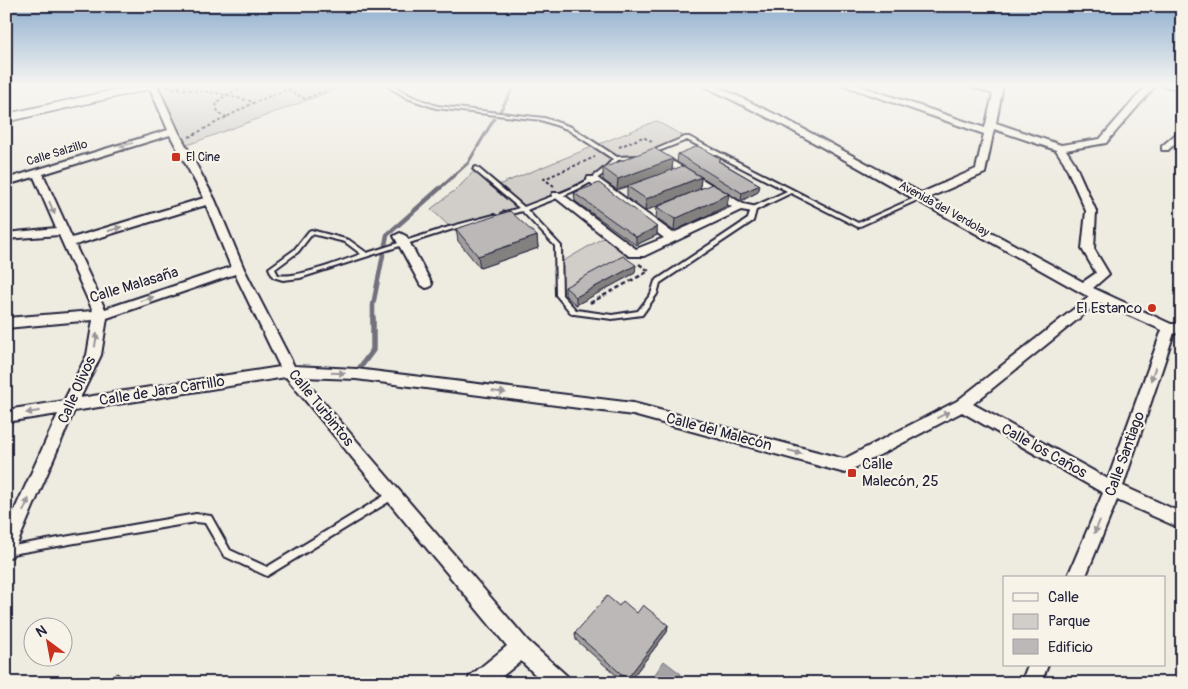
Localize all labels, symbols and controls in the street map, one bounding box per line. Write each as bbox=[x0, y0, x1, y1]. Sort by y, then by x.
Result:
street label: Calle Salzillo bbox=[25, 136, 90, 169]
one-way arrow bbox=[119, 142, 134, 150]
place label: El Cine bbox=[186, 150, 220, 165]
marker: El Cine bbox=[170, 151, 182, 163]
street label: Avenida del Verdolay bbox=[896, 178, 992, 240]
one-way arrow bbox=[49, 201, 57, 215]
one-way arrow bbox=[108, 225, 123, 232]
street label: Calle Malasaña bbox=[87, 263, 181, 307]
one-way arrow bbox=[139, 295, 154, 303]
place label: El Estanco bbox=[1076, 299, 1142, 318]
marker: El Estanco bbox=[1146, 302, 1158, 314]
one-way arrow bbox=[93, 332, 101, 348]
street label: Calle Olivos bbox=[54, 353, 100, 427]
street label: Calle Turbintos bbox=[284, 366, 358, 451]
one-way arrow bbox=[1149, 367, 1156, 382]
one-way arrow bbox=[330, 369, 346, 377]
street label: Calle de Jara Carrillo bbox=[98, 372, 226, 410]
one-way arrow bbox=[491, 388, 507, 396]
one-way arrow bbox=[25, 408, 41, 416]
street label: Calle del Malecón bbox=[664, 409, 774, 455]
street label: Calle Santiago bbox=[1101, 409, 1149, 499]
one-way arrow bbox=[936, 411, 951, 419]
street label: Calle los Caños bbox=[998, 420, 1091, 483]
one-way arrow bbox=[787, 449, 802, 457]
place label: Calle Malecón, 25 bbox=[862, 455, 939, 491]
marker: Calle Malecón, 25 bbox=[846, 467, 858, 479]
one-way arrow bbox=[22, 498, 30, 512]
one-way arrow bbox=[1093, 520, 1101, 534]
legend bbox=[1003, 576, 1166, 666]
text: Calle bbox=[1048, 588, 1079, 607]
text: Parque bbox=[1048, 612, 1091, 631]
north arrow bbox=[22, 616, 72, 666]
text: N bbox=[33, 622, 50, 641]
text: Edificio bbox=[1048, 638, 1093, 657]

